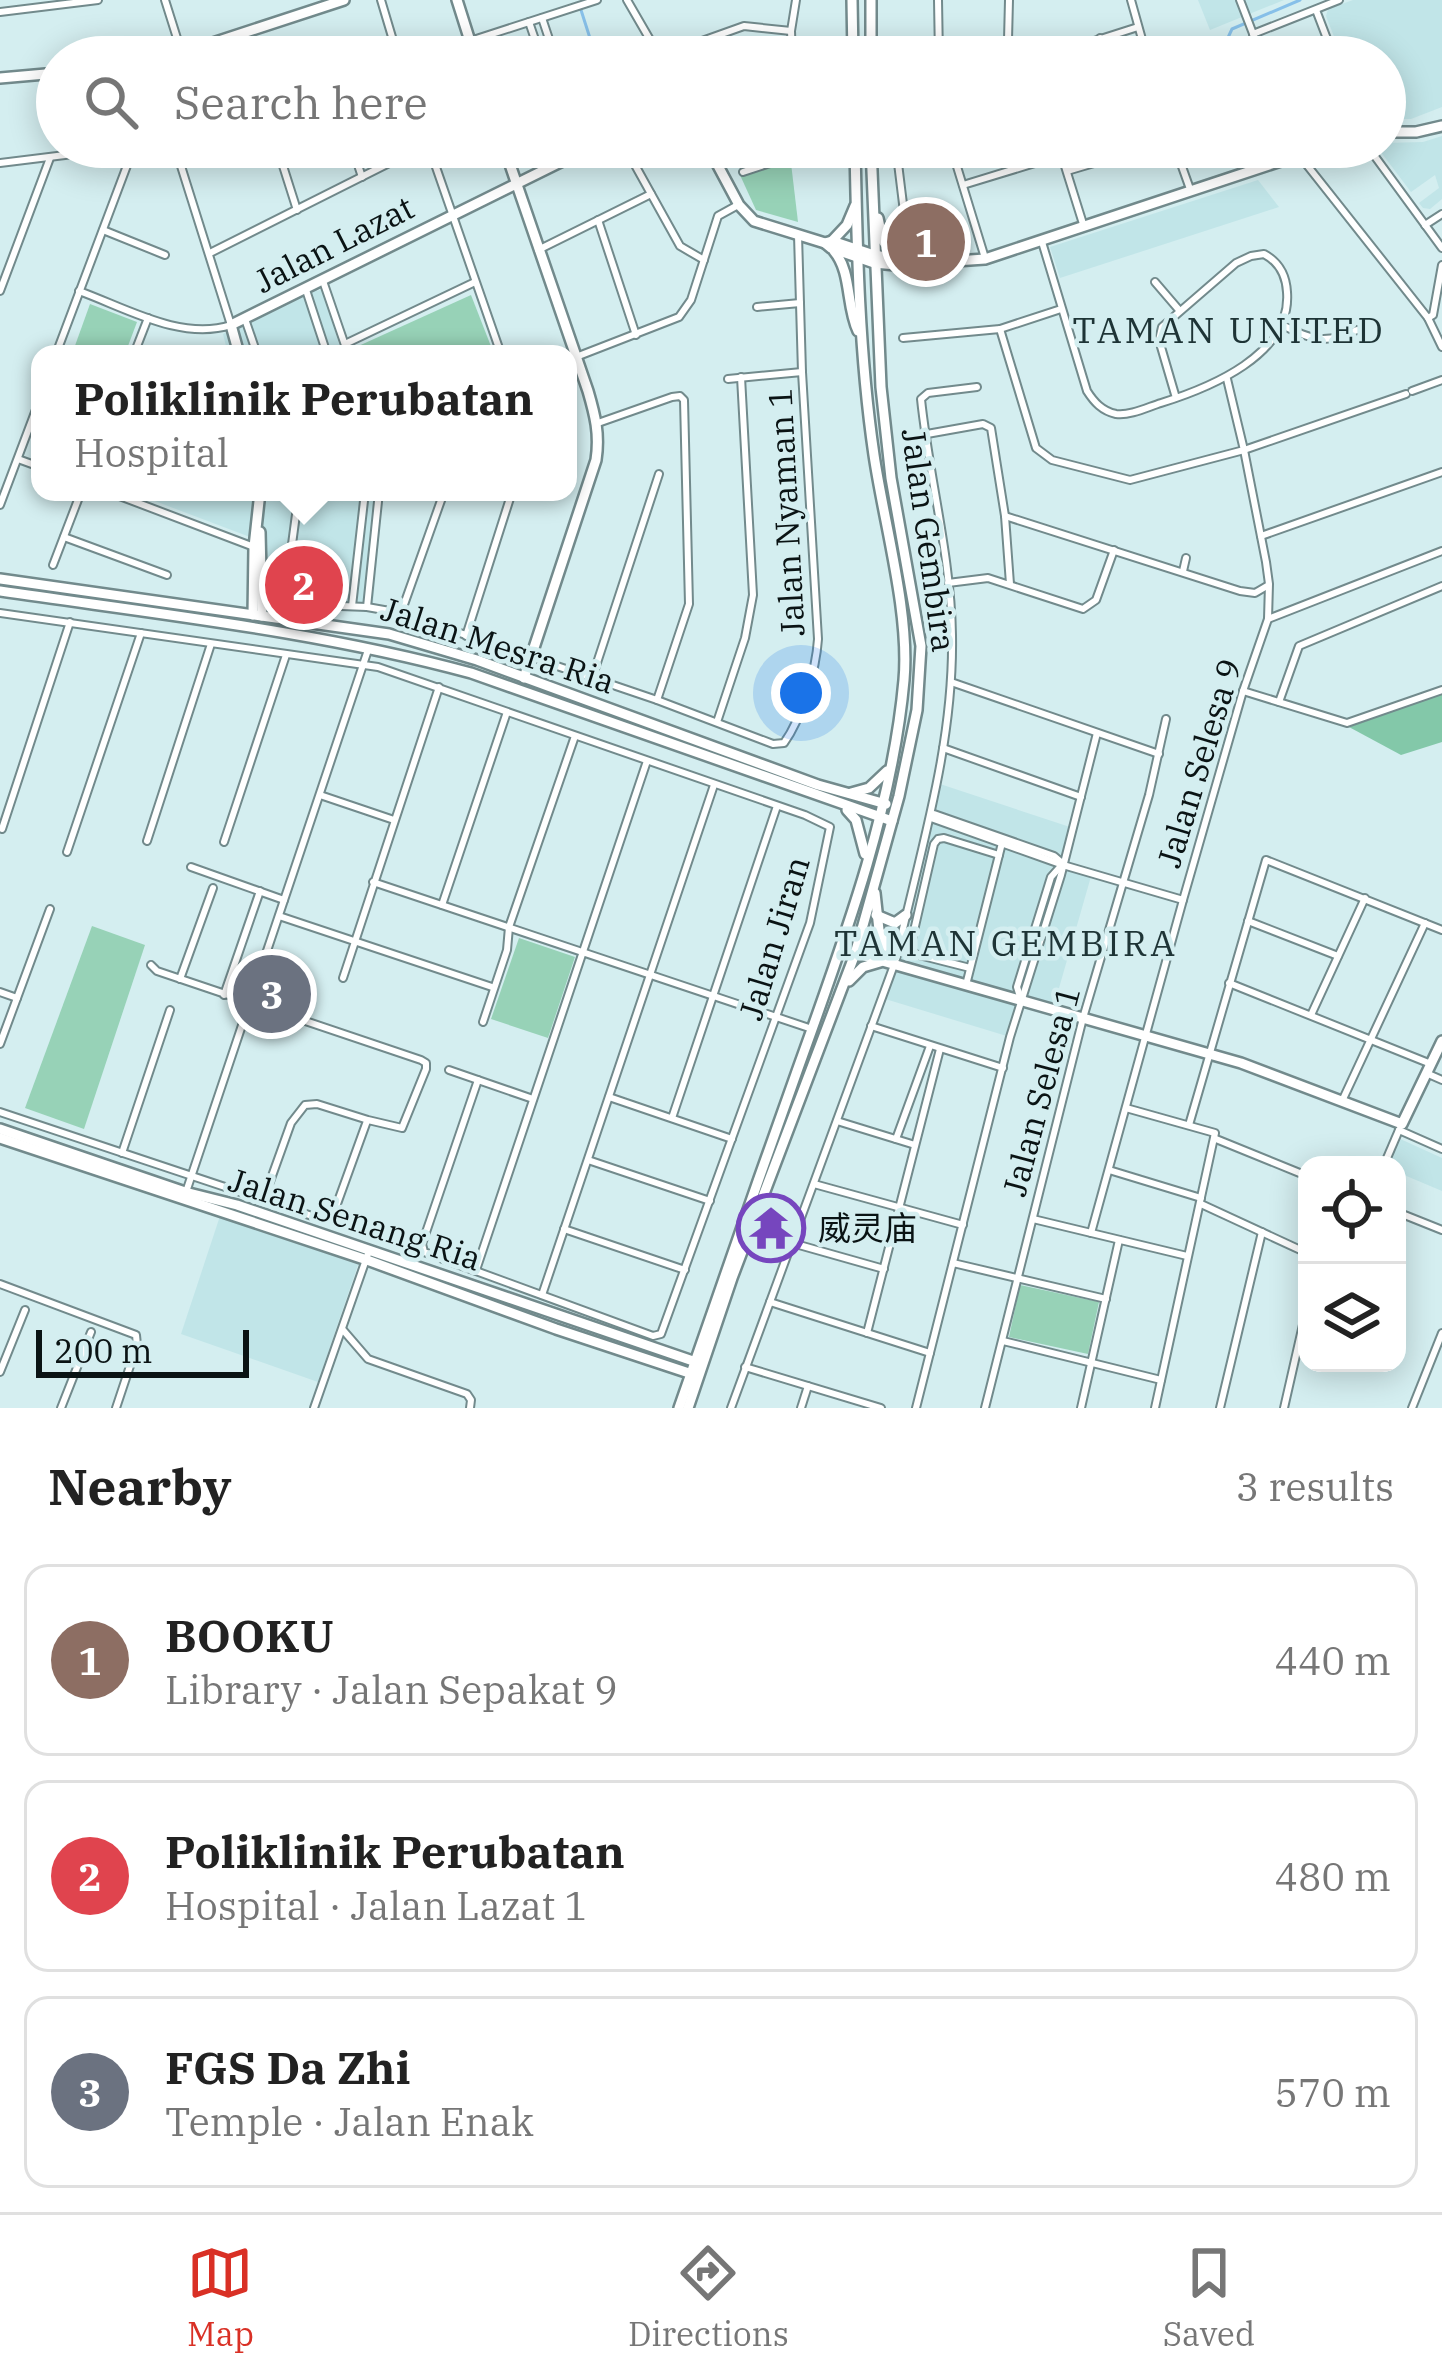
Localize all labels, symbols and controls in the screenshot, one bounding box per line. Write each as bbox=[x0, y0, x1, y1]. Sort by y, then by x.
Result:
search box bbox=[36, 36, 1406, 168]
icon: search bbox=[78, 69, 144, 135]
text: Search here bbox=[174, 73, 428, 131]
street label: Jalan Lazat bbox=[247, 185, 421, 302]
pin: 1 bbox=[887, 197, 965, 287]
district label: TAMAN UNITED bbox=[1072, 306, 1386, 353]
popup bbox=[31, 345, 577, 501]
text: Poliklinik Perubatan bbox=[74, 369, 534, 427]
street label: Jalan Nyaman 1 bbox=[758, 387, 813, 637]
street label: Jalan Gembira bbox=[893, 425, 966, 654]
text: Hospital bbox=[74, 427, 229, 478]
pin: 2 bbox=[265, 540, 343, 630]
street label: Jalan Mesra Ria bbox=[376, 587, 620, 703]
street label: Jalan Selesa 9 bbox=[1146, 653, 1251, 872]
your location bbox=[771, 663, 831, 723]
street label: Jalan Jiran bbox=[728, 851, 819, 1025]
district label: TAMAN GEMBIRA bbox=[834, 919, 1178, 966]
pin: 3 bbox=[233, 949, 311, 1039]
street label: Jalan Selesa 1 bbox=[992, 981, 1089, 1201]
map controls bbox=[1298, 1156, 1406, 1372]
button: locate bbox=[1298, 1156, 1406, 1264]
street label: Jalan Senang Ria bbox=[223, 1157, 487, 1280]
temple icon: 威灵庙 bbox=[736, 1193, 806, 1263]
place label: 威灵庙 bbox=[818, 1206, 917, 1249]
button: layers bbox=[1298, 1264, 1406, 1372]
scale bar bbox=[36, 1324, 249, 1377]
text: 200 m bbox=[54, 1329, 153, 1372]
text: Nearby bbox=[48, 1453, 232, 1519]
text: 3 results bbox=[1236, 1461, 1394, 1512]
text: BOOKU bbox=[165, 1606, 334, 1664]
text: 1 bbox=[78, 1635, 102, 1686]
text: 440 m bbox=[1275, 1635, 1391, 1686]
text: Library · Jalan Sepakat 9 bbox=[165, 1664, 618, 1715]
text: Poliklinik Perubatan bbox=[165, 1822, 625, 1880]
text: 2 bbox=[78, 1851, 102, 1902]
text: 480 m bbox=[1275, 1851, 1391, 1902]
text: Hospital · Jalan Lazat 1 bbox=[165, 1880, 588, 1931]
text: FGS Da Zhi bbox=[165, 2038, 410, 2096]
text: 3 bbox=[78, 2067, 102, 2118]
text: 570 m bbox=[1275, 2067, 1391, 2118]
text: Temple · Jalan Enak bbox=[165, 2096, 534, 2147]
tab: Map bbox=[187, 2240, 254, 2355]
tab: Directions bbox=[628, 2240, 789, 2355]
tab: Saved bbox=[1163, 2240, 1255, 2355]

